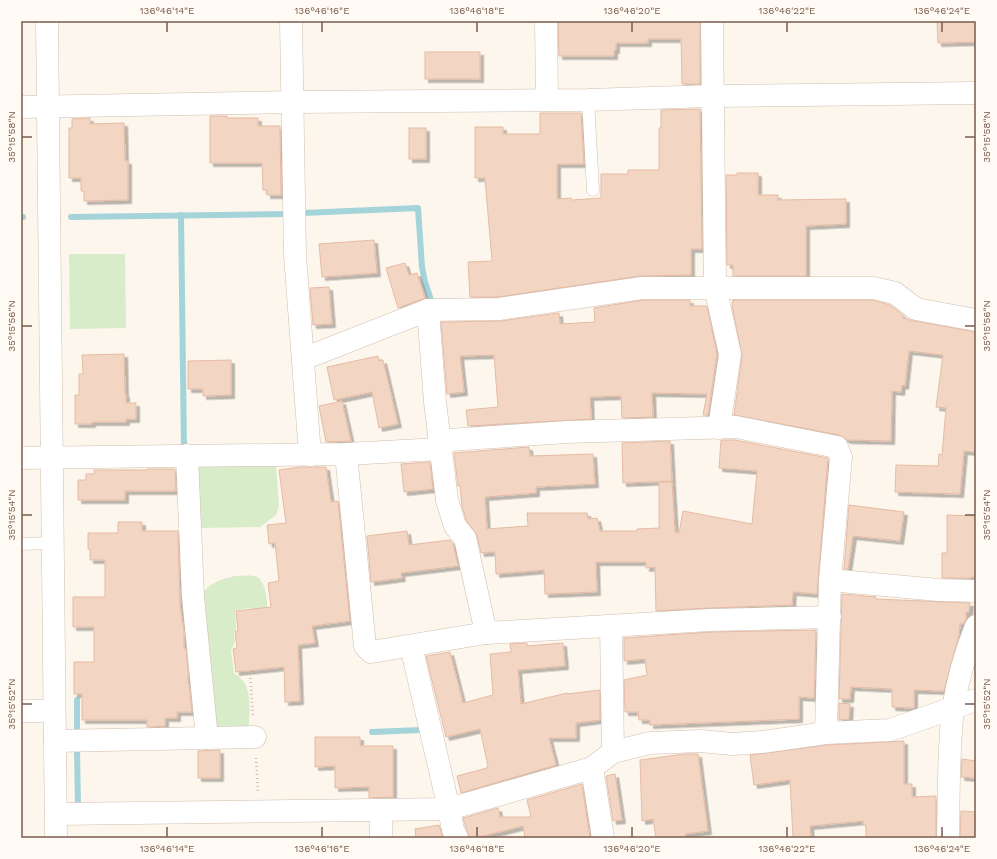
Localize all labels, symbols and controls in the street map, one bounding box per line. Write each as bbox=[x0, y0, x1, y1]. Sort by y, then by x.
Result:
text: 136°46'14"E bbox=[140, 5, 194, 16]
text: 136°46'16"E bbox=[294, 5, 350, 16]
text: 136°46'18"E bbox=[449, 5, 505, 16]
text: 136°46'20"E bbox=[603, 5, 661, 16]
text: 136°46'22"E bbox=[759, 5, 815, 16]
text: 136°46'24"E bbox=[914, 5, 970, 16]
text: 35°15'58"N bbox=[6, 111, 17, 163]
text: 35°15'58"N bbox=[981, 111, 992, 163]
text: 35°15'56"N bbox=[6, 300, 17, 352]
text: 35°15'56"N bbox=[981, 300, 992, 352]
text: 35°15'54"N bbox=[6, 489, 17, 541]
text: 35°15'54"N bbox=[981, 489, 992, 541]
text: 35°15'52"N bbox=[6, 678, 17, 730]
text: 35°15'52"N bbox=[981, 678, 992, 730]
text: 136°46'14"E bbox=[140, 843, 194, 854]
text: 136°46'16"E bbox=[294, 843, 350, 854]
text: 136°46'18"E bbox=[449, 843, 505, 854]
text: 136°46'20"E bbox=[603, 843, 661, 854]
text: 136°46'22"E bbox=[759, 843, 815, 854]
text: 136°46'24"E bbox=[914, 843, 970, 854]

